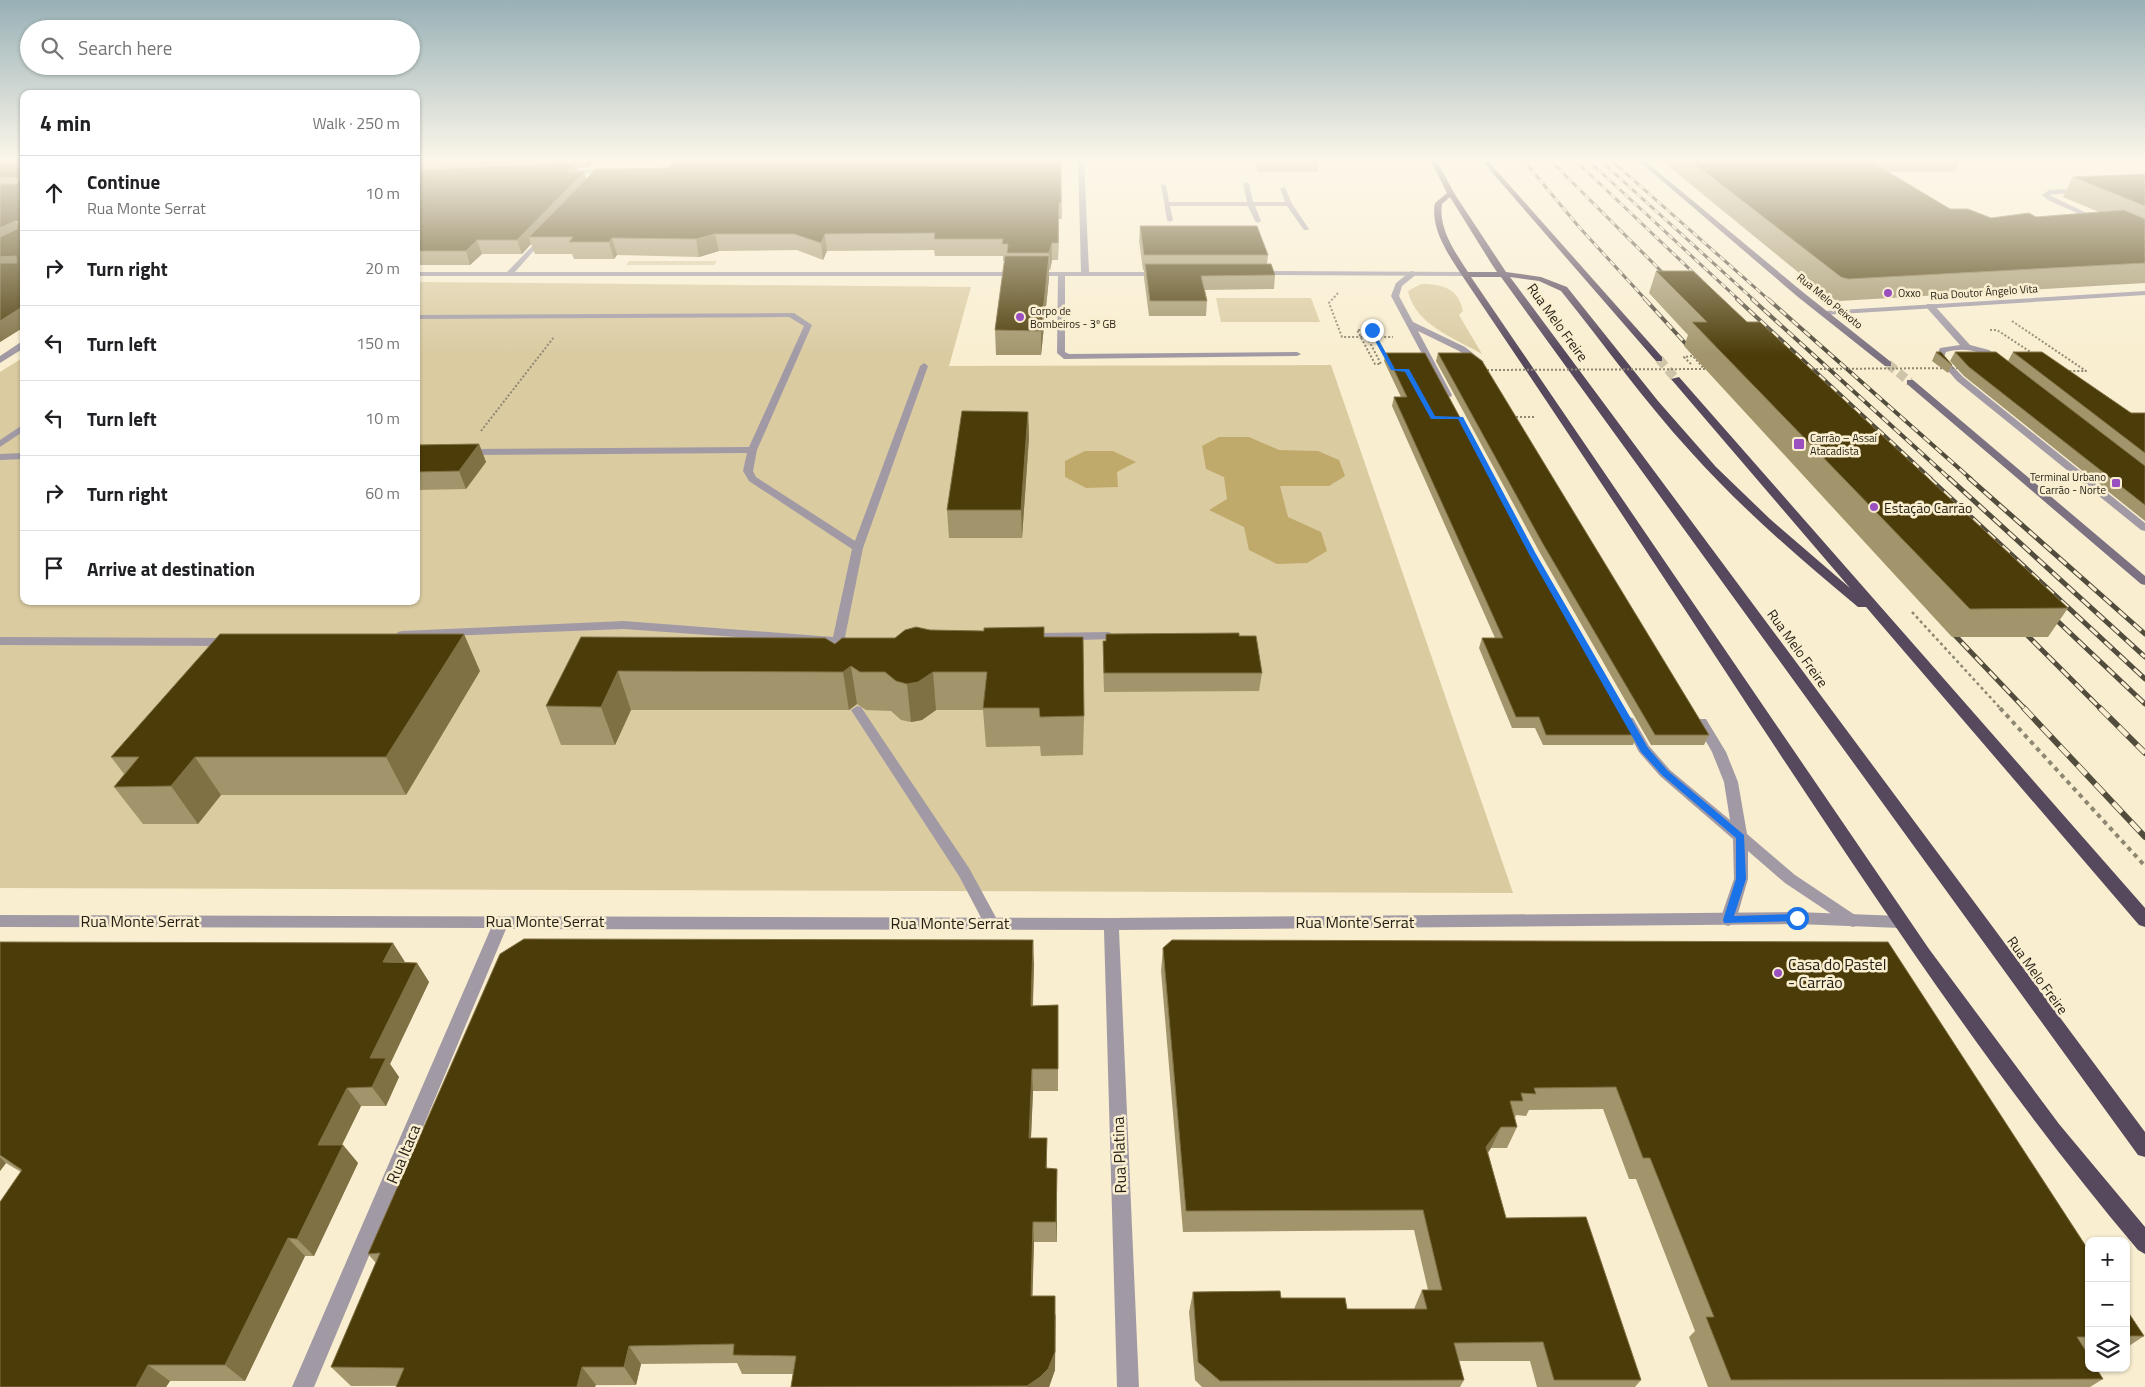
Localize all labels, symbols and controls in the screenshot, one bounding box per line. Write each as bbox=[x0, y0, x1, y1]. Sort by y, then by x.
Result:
search box bbox=[20, 20, 420, 75]
text: Search here bbox=[78, 33, 172, 62]
icon: search bbox=[38, 34, 66, 62]
text: 4 min bbox=[40, 107, 91, 139]
text: Walk · 250 m bbox=[312, 111, 400, 135]
text: Continue bbox=[87, 167, 160, 196]
icon: ahead bbox=[40, 179, 68, 207]
text: 10 m bbox=[365, 181, 400, 205]
text: Rua Monte Serrat bbox=[87, 196, 206, 220]
icon: right bbox=[40, 254, 68, 282]
text: Turn right bbox=[87, 254, 168, 283]
text: 20 m bbox=[365, 256, 400, 280]
street label: Rua Melo Peixoto bbox=[1794, 269, 1867, 333]
street label: Rua Melo Freire bbox=[1522, 279, 1594, 365]
street label: Rua Doutor Ângelo Vita bbox=[1930, 280, 2039, 304]
place label: Oxxo bbox=[1898, 285, 1921, 301]
marker: Oxxo bbox=[1882, 287, 1894, 299]
place label: Corpo de Bombeiros - 3º GB bbox=[1030, 303, 1116, 332]
marker: Corpo de Bombeiros - 3º GB bbox=[1014, 311, 1026, 323]
route end bbox=[1361, 319, 1384, 342]
icon: left bbox=[40, 329, 68, 357]
text: Turn left bbox=[87, 329, 157, 358]
text: 150 m bbox=[356, 331, 400, 355]
icon: left bbox=[40, 404, 68, 432]
text: Turn left bbox=[87, 404, 157, 433]
text: 10 m bbox=[365, 406, 400, 430]
place label: Carrão – Assaí Atacadista bbox=[1810, 430, 1879, 459]
marker: Carrão – Assaí Atacadista bbox=[1792, 437, 1806, 451]
place label: Terminal Urbano Carrão - Norte bbox=[2030, 469, 2106, 498]
marker: Terminal Urbano Carrão - Norte bbox=[2110, 477, 2122, 489]
icon: right bbox=[40, 479, 68, 507]
text: Turn right bbox=[87, 479, 168, 508]
text: 60 m bbox=[365, 481, 400, 505]
place label: Estação Carrão bbox=[1884, 497, 1973, 518]
marker: Estação Carrão bbox=[1868, 501, 1880, 513]
icon: arrive bbox=[40, 554, 68, 582]
text: Arrive at destination bbox=[87, 554, 255, 583]
street label: Rua Melo Freire bbox=[1762, 605, 1834, 691]
route start bbox=[1786, 907, 1809, 930]
street label: Rua Monte Serrat bbox=[81, 909, 200, 933]
street label: Rua Monte Serrat bbox=[486, 909, 605, 933]
street label: Rua Monte Serrat bbox=[1296, 910, 1415, 934]
street label: Rua Monte Serrat bbox=[891, 911, 1010, 935]
street label: Rua Melo Freire bbox=[2002, 932, 2074, 1018]
place label: Casa do Pastel - Carrão bbox=[1788, 952, 1886, 994]
marker: Casa do Pastel - Carrão bbox=[1772, 967, 1784, 979]
street label: Rua Platina bbox=[1106, 1116, 1132, 1194]
street label: Rua Itaca bbox=[380, 1121, 426, 1187]
map controls bbox=[2085, 1237, 2130, 1372]
button: + bbox=[2085, 1237, 2130, 1282]
button: − bbox=[2085, 1282, 2130, 1327]
button: layers bbox=[2085, 1327, 2130, 1372]

